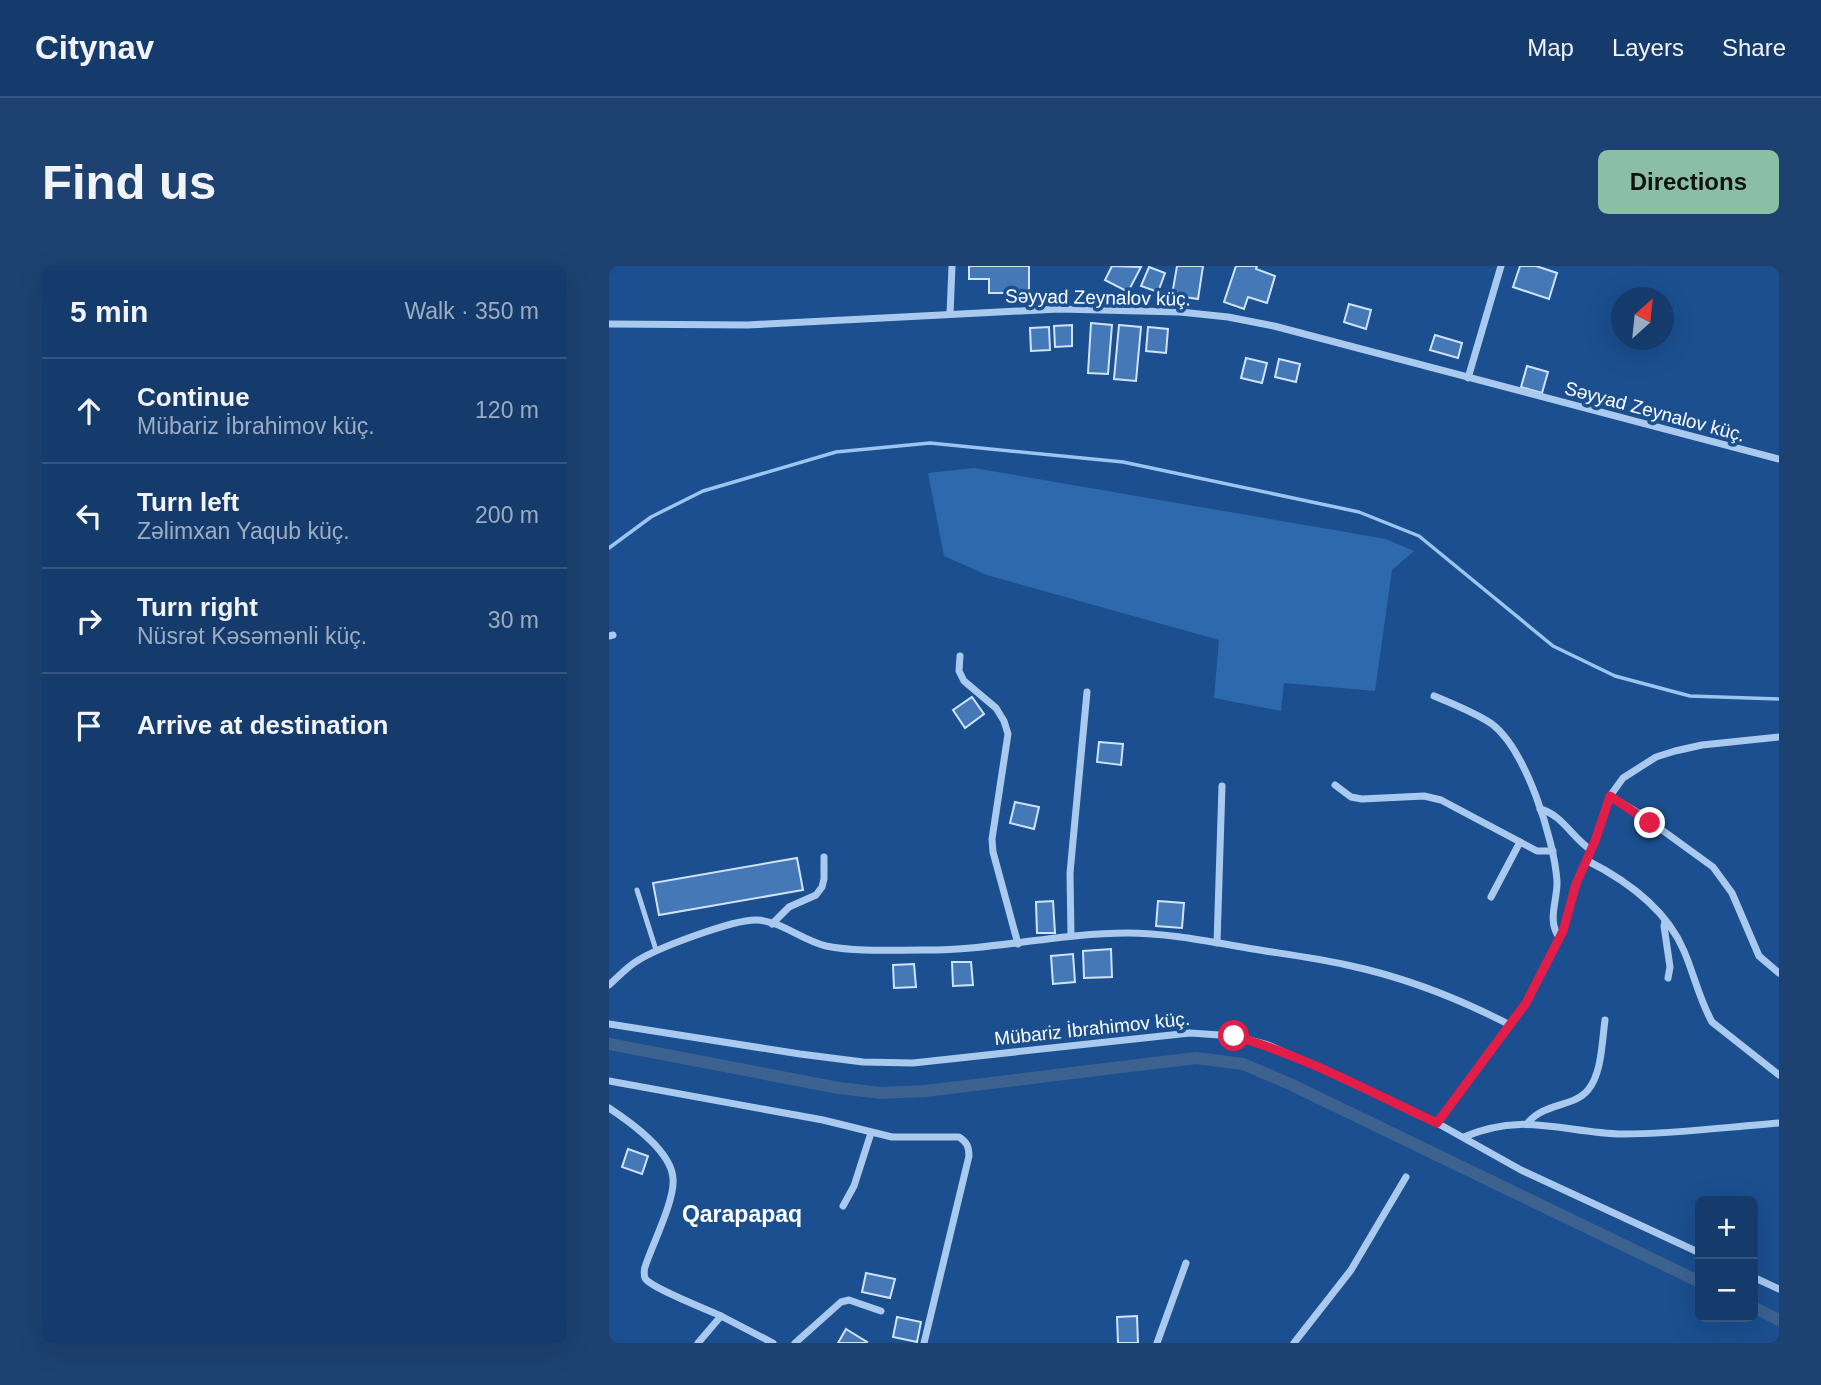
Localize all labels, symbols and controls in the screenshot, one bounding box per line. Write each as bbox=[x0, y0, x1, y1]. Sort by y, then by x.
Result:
text: Citynav bbox=[35, 29, 154, 66]
text: Map bbox=[1527, 34, 1574, 61]
text: Layers bbox=[1612, 34, 1684, 61]
text: Share bbox=[1722, 34, 1786, 61]
button: Directions bbox=[1598, 150, 1779, 214]
text: Find us bbox=[42, 155, 216, 209]
street label: Səyyad Zeynalov küç. bbox=[1005, 285, 1191, 310]
north arrow bbox=[1611, 287, 1674, 350]
text: 5 min bbox=[70, 295, 148, 328]
text: Walk · 350 m bbox=[404, 298, 539, 324]
street label: Səyyad Zeynalov küç. bbox=[1562, 377, 1747, 446]
text: Continue bbox=[137, 382, 250, 412]
icon: ahead bbox=[70, 392, 108, 430]
text: 120 m bbox=[475, 397, 539, 423]
text: Mübariz İbrahimov küç. bbox=[137, 413, 375, 439]
text: Turn left bbox=[137, 487, 239, 517]
icon: left bbox=[70, 497, 108, 535]
text: 200 m bbox=[475, 502, 539, 528]
text: Zəlimxan Yaqub küç. bbox=[137, 518, 350, 544]
text: Turn right bbox=[137, 592, 258, 622]
icon: right bbox=[70, 602, 108, 640]
text: 30 m bbox=[488, 607, 539, 633]
text: Nüsrət Kəsəmənli küç. bbox=[137, 623, 367, 649]
icon: arrive bbox=[70, 707, 108, 745]
text: Arrive at destination bbox=[137, 710, 388, 740]
route end bbox=[1634, 807, 1665, 838]
street label: Mübariz İbrahimov küç. bbox=[993, 1008, 1191, 1049]
route start bbox=[1218, 1020, 1249, 1051]
map controls bbox=[1695, 1196, 1758, 1322]
button: + bbox=[1695, 1196, 1758, 1259]
district label: Qarapapaq bbox=[682, 1201, 802, 1227]
button: − bbox=[1695, 1259, 1758, 1322]

